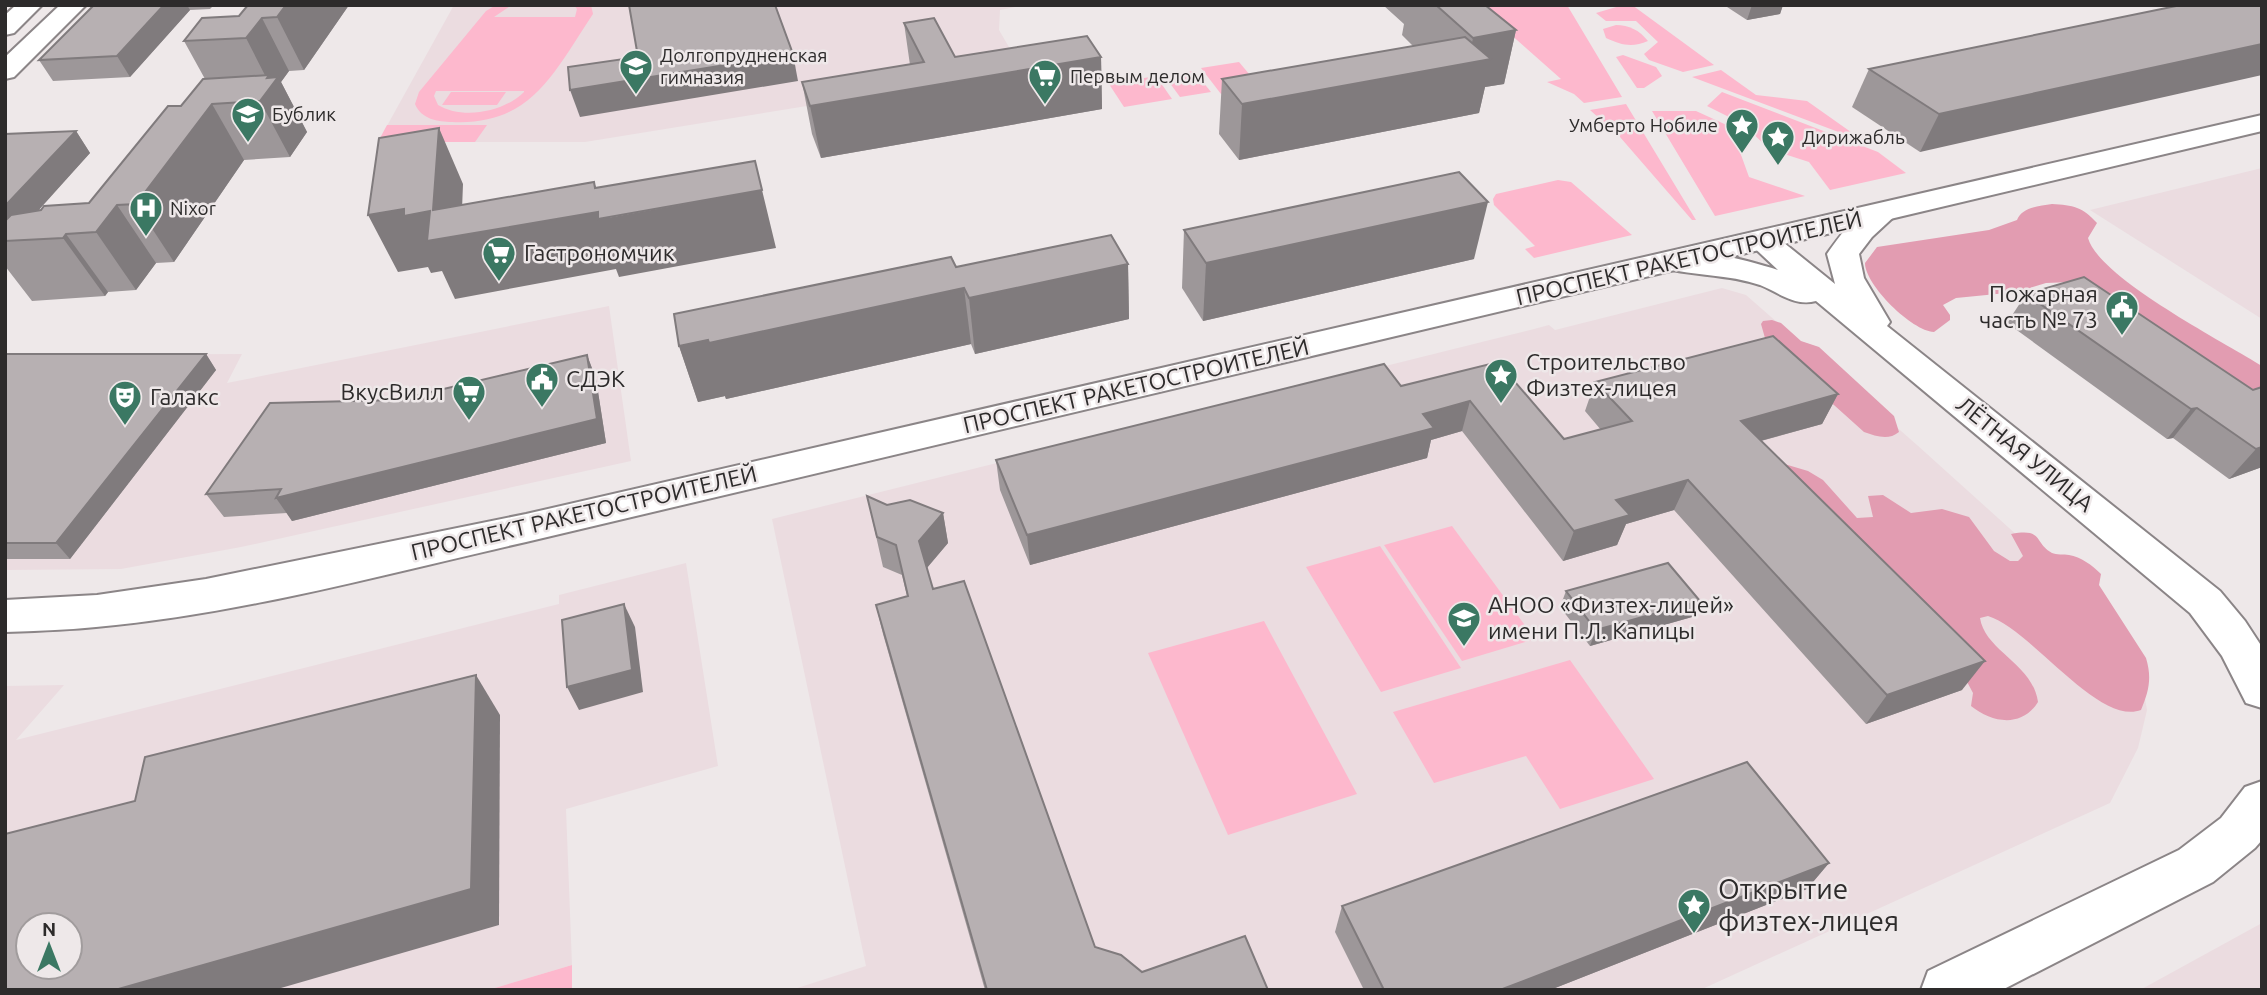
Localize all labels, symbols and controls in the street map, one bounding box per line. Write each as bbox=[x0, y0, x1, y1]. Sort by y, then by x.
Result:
place label: Долгопрудненская гимназия bbox=[660, 44, 828, 88]
school or university icon: Долгопрудненская гимназия bbox=[617, 47, 655, 96]
supermarket icon: Первым делом bbox=[1026, 57, 1064, 106]
place label: Первым делом bbox=[1070, 65, 1205, 87]
school or university icon: Бублик bbox=[229, 95, 267, 144]
place label: Бублик bbox=[272, 103, 336, 125]
place icon: Умберто Нобиле bbox=[1723, 106, 1761, 155]
place label: Умберто Нобиле bbox=[1569, 114, 1718, 136]
place icon: Дирижабль bbox=[1759, 118, 1797, 167]
place label: Дирижабль bbox=[1802, 126, 1905, 148]
hospital icon: Nixor bbox=[127, 189, 165, 238]
place label: Nixor bbox=[170, 197, 216, 219]
street label: ПРОСПЕКТ РАКЕТОСТРОИТЕЛЕЙ bbox=[1514, 206, 1864, 310]
supermarket icon: Гастрономчик bbox=[480, 234, 518, 283]
place label: Гастрономчик bbox=[524, 240, 675, 265]
place label: Пожарная часть № 73 bbox=[1979, 281, 2098, 332]
public building icon: Пожарная часть № 73 bbox=[2103, 288, 2141, 337]
street label: ПРОСПЕКТ РАКЕТОСТРОИТЕЛЕЙ bbox=[961, 334, 1311, 438]
place label: Строительство Физтех-лицея bbox=[1526, 349, 1686, 400]
place icon: Строительство Физтех-лицея bbox=[1482, 356, 1520, 405]
public building icon: СДЭК bbox=[523, 360, 561, 409]
place label: СДЭК bbox=[566, 366, 625, 391]
supermarket icon: ВкусВилл bbox=[450, 373, 488, 422]
theatre icon: Галакс bbox=[106, 378, 144, 427]
place label: ВкусВилл bbox=[341, 379, 444, 404]
place label: Галакс bbox=[150, 384, 219, 409]
street label: ЛЁТНАЯ УЛИЦА bbox=[1952, 391, 2099, 516]
street label: ПРОСПЕКТ РАКЕТОСТРОИТЕЛЕЙ bbox=[409, 461, 759, 565]
place label: АНОО «Физтех-лицей» имени П.Л. Капицы bbox=[1488, 592, 1734, 643]
school or university icon: АНОО «Физтех-лицей» имени П.Л. Капицы bbox=[1445, 599, 1483, 648]
place label: Открытие физтех-лицея bbox=[1718, 873, 1899, 936]
place icon: Открытие физтех-лицея bbox=[1675, 886, 1713, 935]
north arrow bbox=[14, 911, 84, 981]
text: N bbox=[42, 918, 56, 940]

